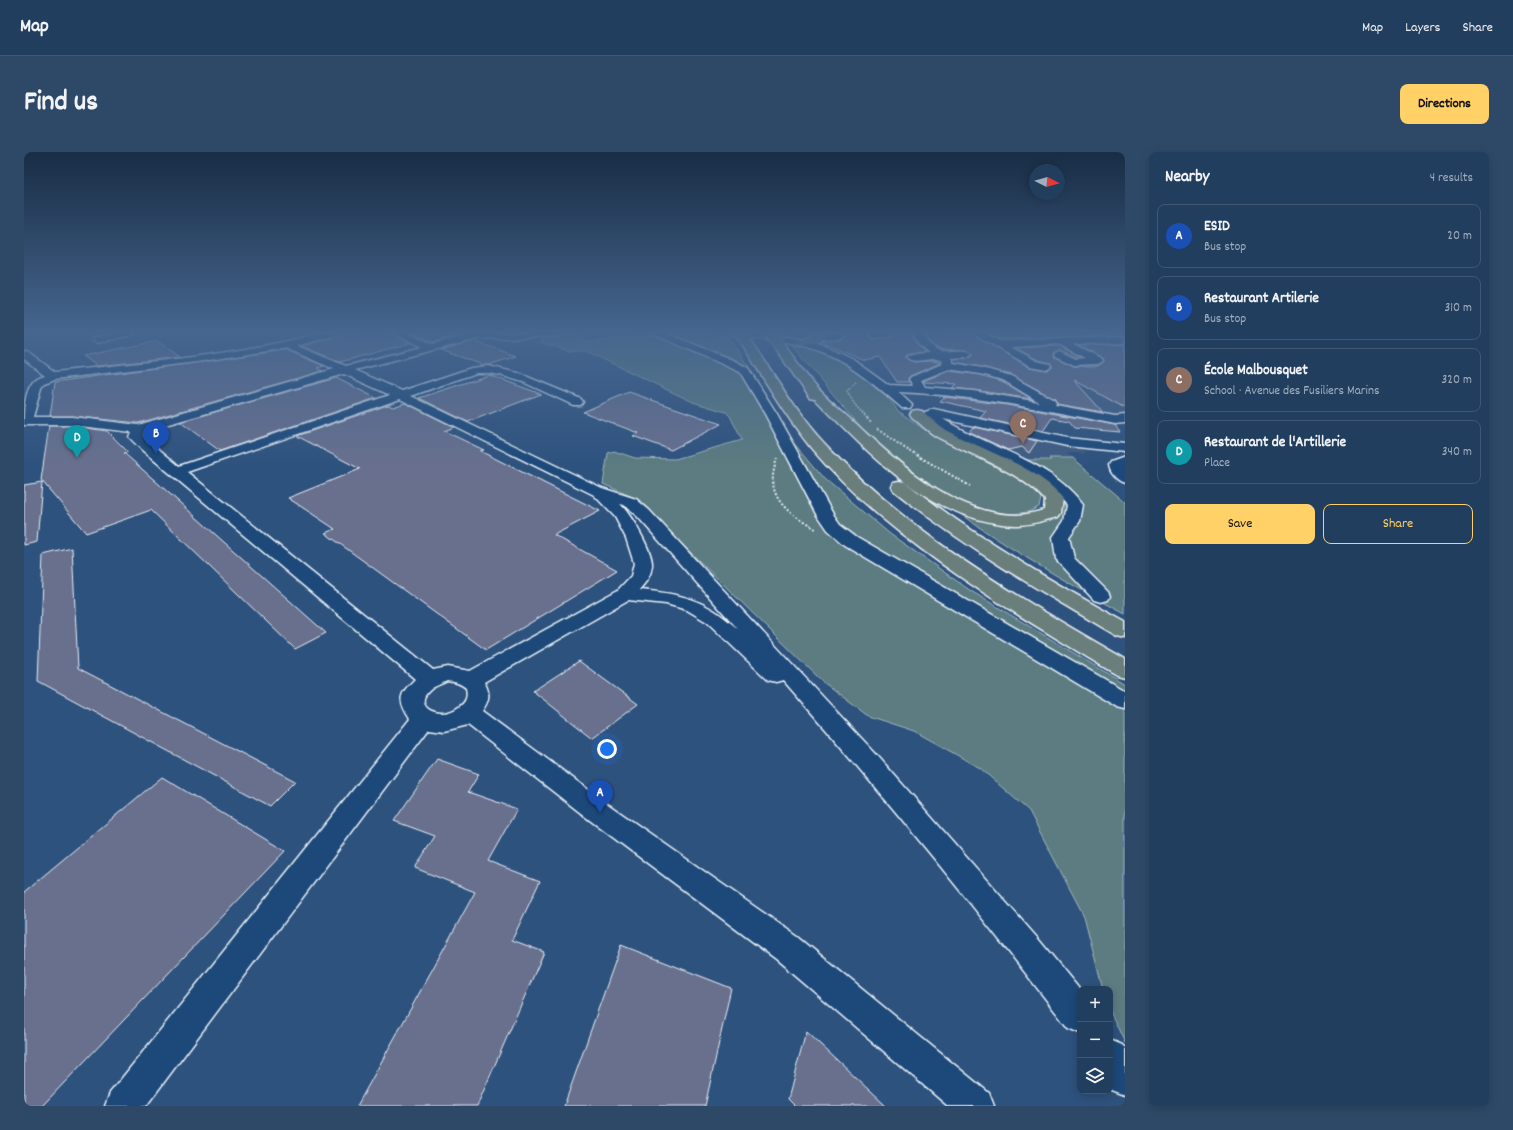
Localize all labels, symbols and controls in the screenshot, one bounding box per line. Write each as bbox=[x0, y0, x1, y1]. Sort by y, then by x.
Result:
text: Map bbox=[20, 14, 49, 41]
text: Map bbox=[1362, 18, 1383, 38]
text: Layers bbox=[1405, 18, 1440, 38]
text: Share bbox=[1462, 18, 1493, 38]
text: Find us bbox=[24, 84, 98, 124]
button: Directions bbox=[1400, 84, 1489, 124]
north arrow bbox=[1029, 164, 1065, 200]
text: Nearby bbox=[1165, 166, 1209, 190]
text: 4 results bbox=[1430, 169, 1473, 188]
text: ESID bbox=[1204, 216, 1230, 238]
text: A bbox=[1175, 227, 1183, 246]
text: 20 m bbox=[1447, 227, 1472, 246]
text: Bus stop bbox=[1204, 238, 1246, 257]
text: Restaurant Artilerie bbox=[1204, 288, 1319, 310]
text: B bbox=[1176, 299, 1182, 318]
text: 310 m bbox=[1444, 299, 1472, 318]
text: Bus stop bbox=[1204, 310, 1246, 329]
text: École Malbousquet bbox=[1204, 360, 1308, 382]
text: C bbox=[1176, 371, 1182, 390]
text: 320 m bbox=[1442, 371, 1472, 390]
text: School · Avenue des Fusiliers Marins bbox=[1204, 382, 1379, 401]
pin: C bbox=[1010, 411, 1036, 444]
pin: B bbox=[143, 421, 169, 454]
pin: D bbox=[64, 425, 90, 458]
text: Restaurant de l'Artillerie bbox=[1204, 432, 1346, 454]
text: D bbox=[1176, 443, 1182, 462]
text: 340 m bbox=[1442, 443, 1472, 462]
text: Place bbox=[1204, 454, 1230, 473]
button: Save bbox=[1165, 504, 1315, 544]
button: Share bbox=[1323, 504, 1473, 544]
your location bbox=[597, 739, 617, 759]
pin: A bbox=[587, 780, 613, 813]
map controls bbox=[1077, 986, 1113, 1094]
button: + bbox=[1077, 986, 1113, 1022]
button: − bbox=[1077, 1022, 1113, 1058]
button: layers bbox=[1077, 1058, 1113, 1094]

